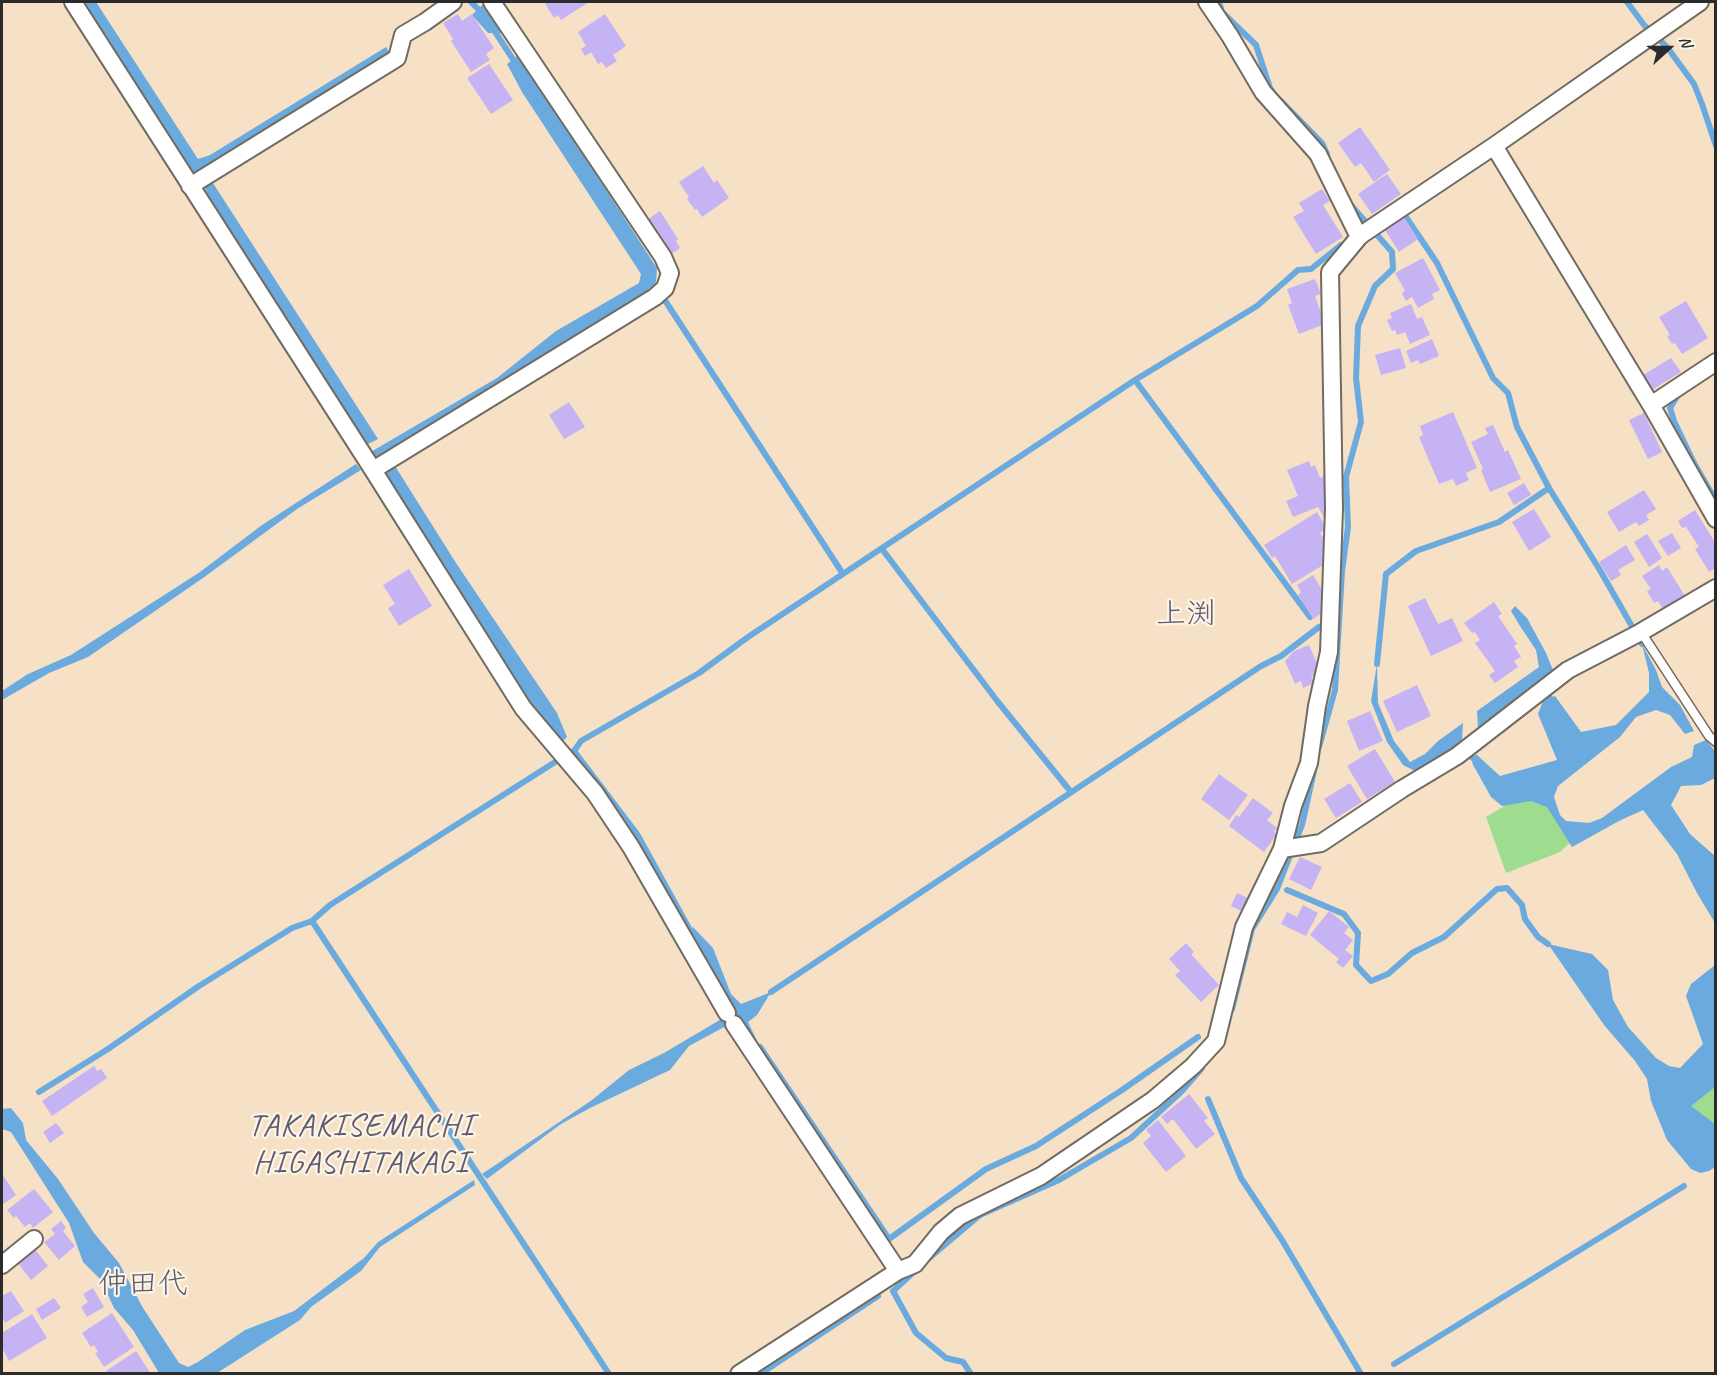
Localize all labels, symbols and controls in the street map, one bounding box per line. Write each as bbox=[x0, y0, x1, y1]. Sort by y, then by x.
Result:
north arrow bbox=[1639, 18, 1699, 78]
text: N bbox=[1675, 33, 1697, 50]
district label: 上渕 bbox=[1156, 597, 1216, 633]
district label: TAKAKISEMACHI HIGASHITAKAGI bbox=[248, 1108, 474, 1183]
district label: 仲田代 bbox=[98, 1267, 188, 1303]

